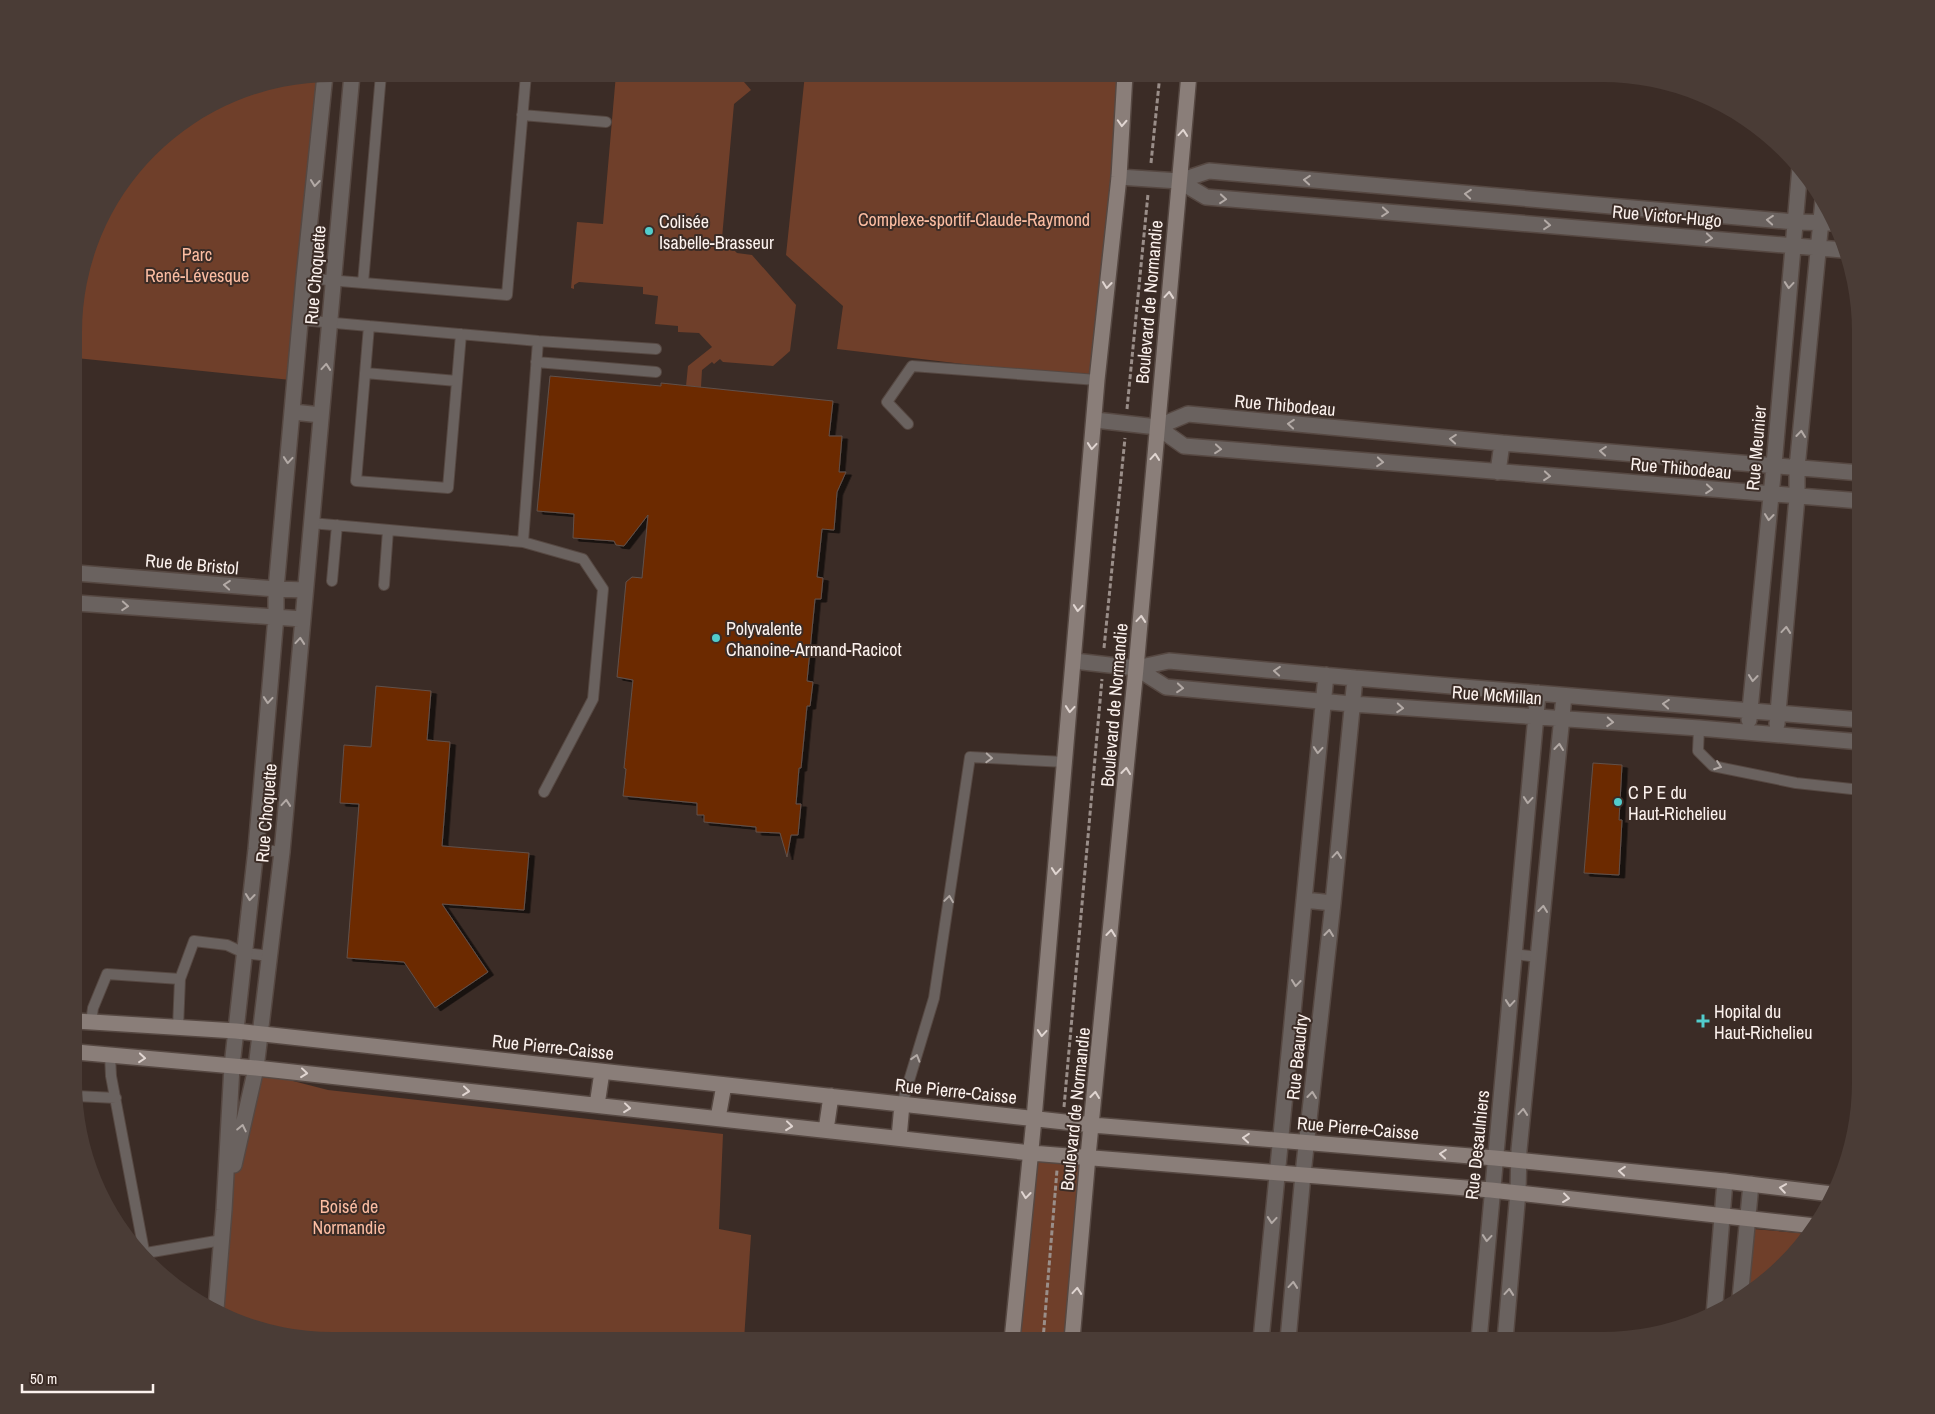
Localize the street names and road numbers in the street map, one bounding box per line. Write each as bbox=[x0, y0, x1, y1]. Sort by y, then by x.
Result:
street label: Rue Victor-Hugo bbox=[1611, 199, 1723, 233]
street label: Boulevard de Normandie bbox=[1129, 219, 1169, 385]
street label: Rue Choquette bbox=[298, 224, 332, 326]
street label: Rue Thibodeau bbox=[1233, 388, 1337, 422]
street label: Rue Meunier bbox=[1740, 404, 1772, 492]
street label: Rue Thibodeau bbox=[1629, 451, 1733, 485]
street label: Rue de Bristol bbox=[144, 547, 240, 581]
street label: Boulevard de Normandie bbox=[1094, 622, 1134, 788]
street label: Rue McMillan bbox=[1451, 679, 1543, 711]
street label: Rue Choquette bbox=[249, 762, 283, 864]
street label: Rue Beaudry bbox=[1280, 1012, 1314, 1101]
street label: Boulevard de Normandie bbox=[1054, 1026, 1096, 1192]
street label: Rue Pierre-Caisse bbox=[491, 1028, 615, 1066]
street label: Rue Pierre-Caisse bbox=[894, 1072, 1018, 1110]
street label: Rue Desaulniers bbox=[1459, 1089, 1495, 1201]
street label: Rue Pierre-Caisse bbox=[1296, 1110, 1420, 1146]

